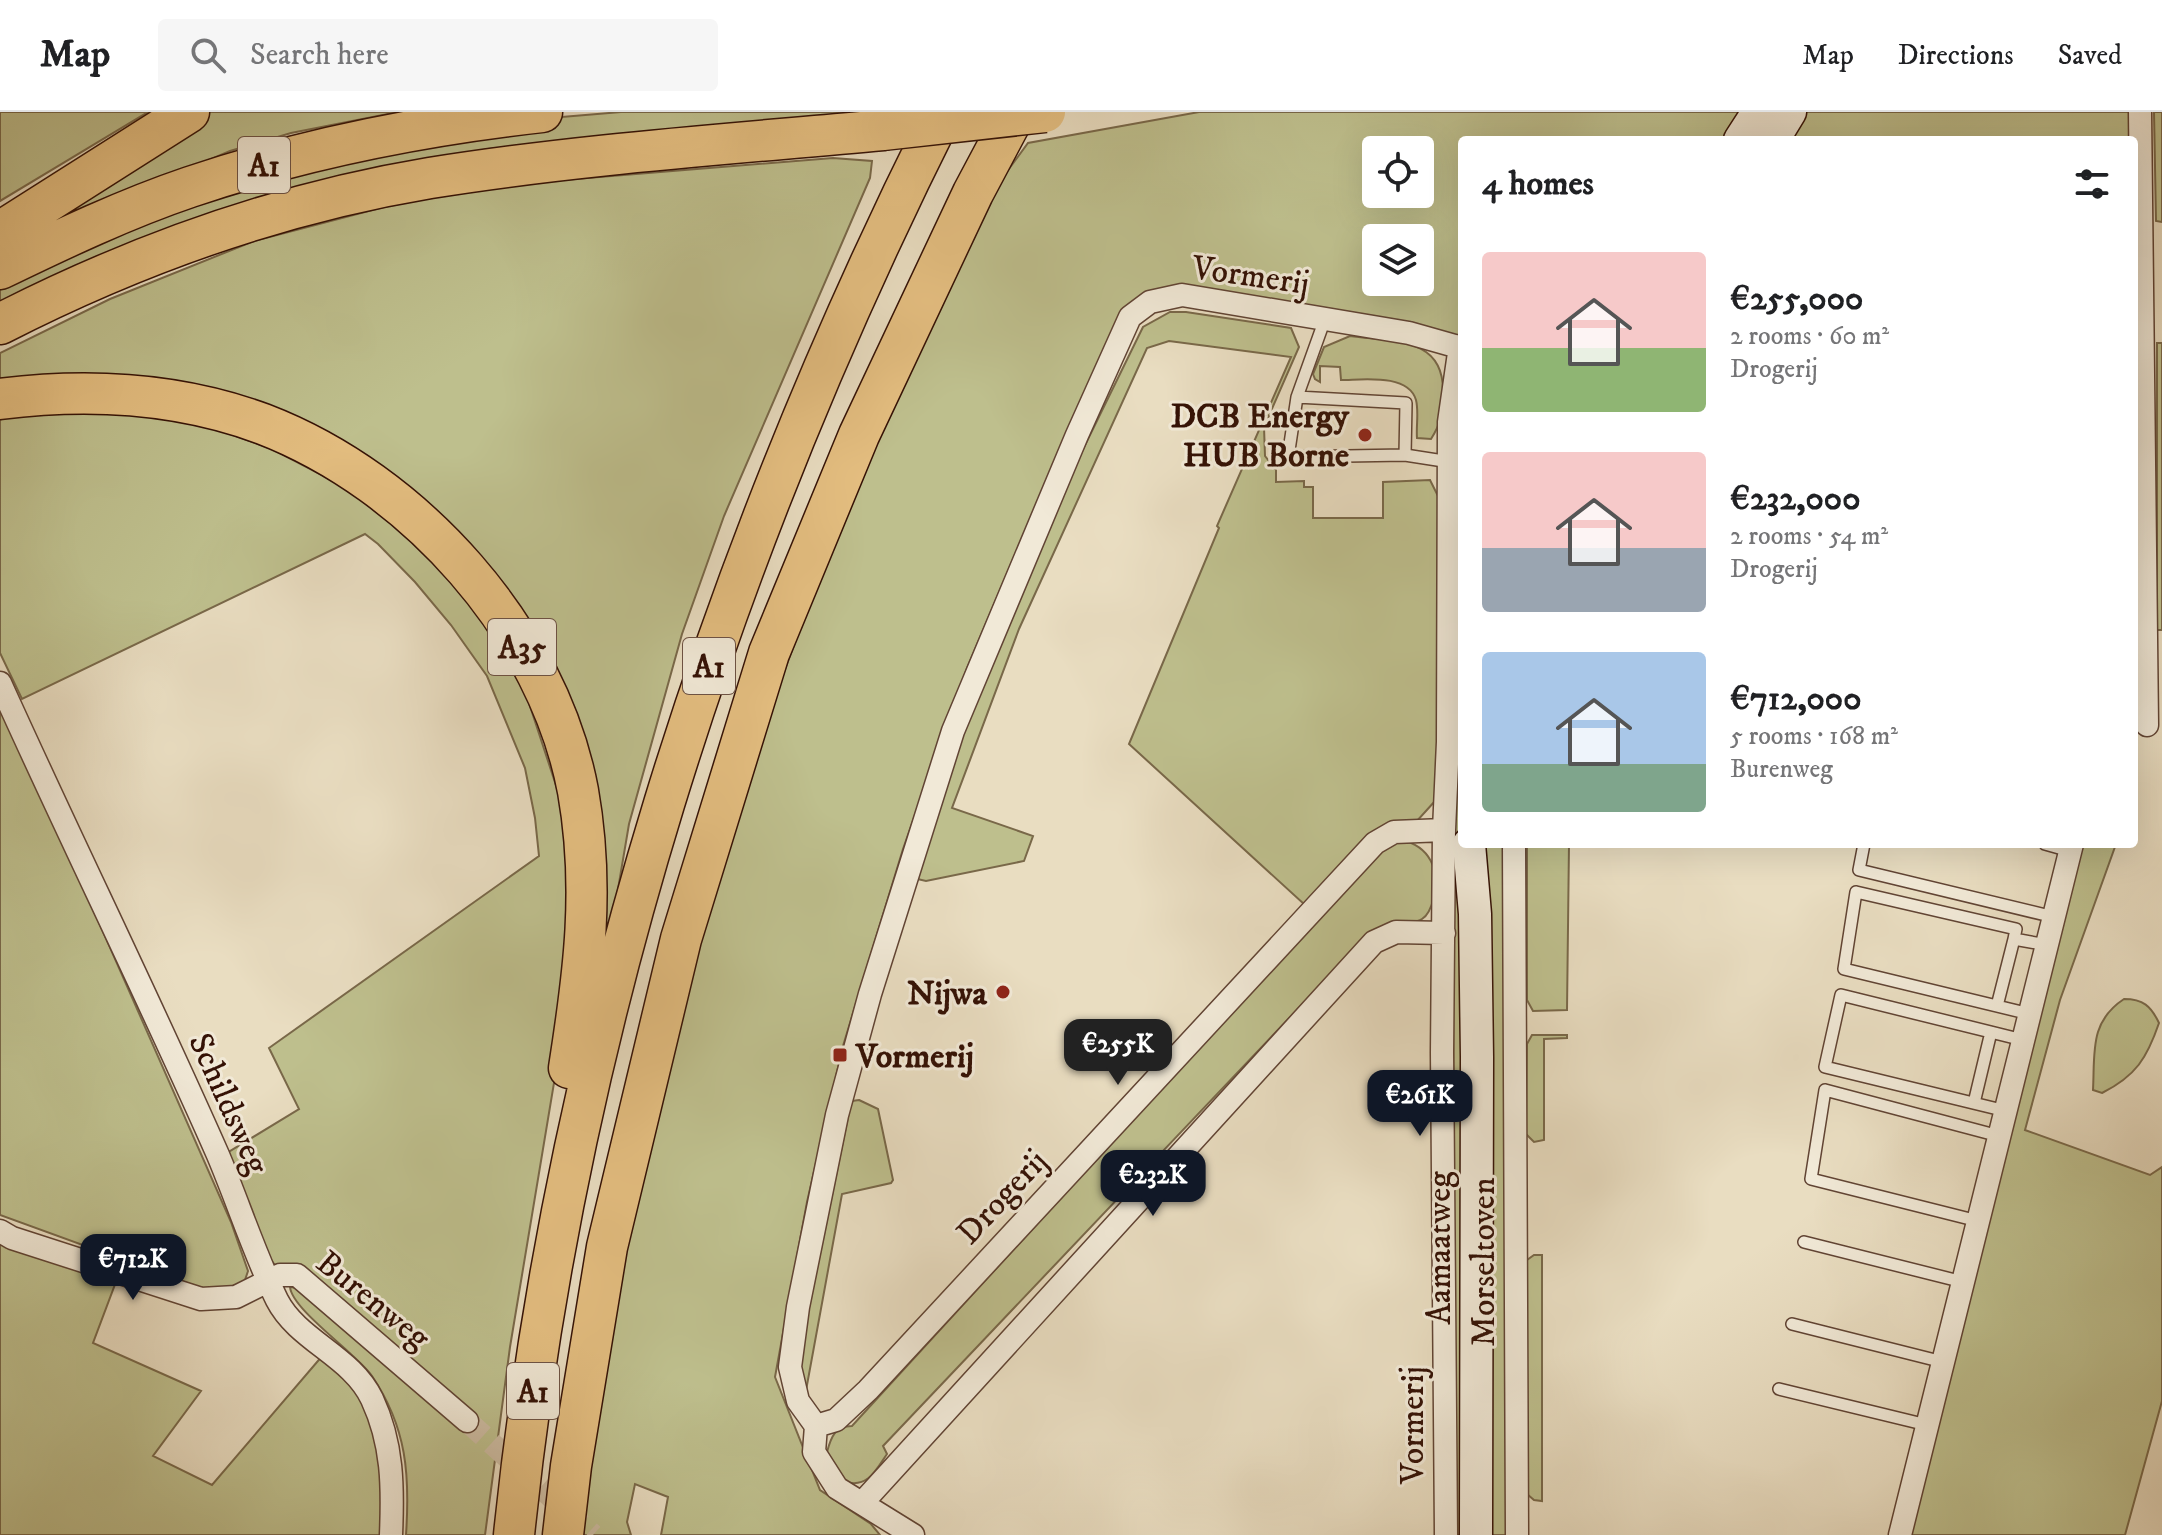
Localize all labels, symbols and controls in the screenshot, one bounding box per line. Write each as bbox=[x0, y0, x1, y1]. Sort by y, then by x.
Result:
search box bbox=[158, 19, 718, 91]
text: Map bbox=[40, 31, 110, 79]
icon: search bbox=[186, 33, 230, 77]
text: Search here bbox=[250, 37, 389, 74]
text: Map bbox=[1802, 38, 1854, 73]
text: Directions bbox=[1898, 38, 2014, 73]
text: Saved bbox=[2058, 38, 2122, 73]
map controls bbox=[1362, 136, 1434, 296]
button: locate bbox=[1362, 136, 1434, 208]
road number: A1 bbox=[238, 137, 290, 193]
icon: filters bbox=[2070, 162, 2114, 206]
text: 4 homes bbox=[1482, 163, 1594, 205]
button: layers bbox=[1362, 224, 1434, 296]
street label: Vormerij bbox=[1188, 247, 1312, 305]
text: €255,000 bbox=[1730, 278, 1863, 320]
icon: home bbox=[1546, 284, 1642, 380]
text: 2 rooms · 60 m² bbox=[1730, 320, 1889, 353]
text: Drogerij bbox=[1730, 353, 1818, 386]
place label: DCB Energy HUB Borne bbox=[1171, 396, 1350, 477]
marker: DCB Energy HUB Borne bbox=[1356, 426, 1374, 444]
text: €232,000 bbox=[1730, 478, 1860, 520]
icon: home bbox=[1546, 484, 1642, 580]
text: 2 rooms · 54 m² bbox=[1730, 520, 1888, 553]
text: Drogerij bbox=[1730, 553, 1818, 586]
road number: A35 bbox=[488, 619, 556, 675]
road number: A1 bbox=[683, 638, 735, 694]
text: €712,000 bbox=[1730, 678, 1861, 720]
icon: home bbox=[1546, 684, 1642, 780]
text: 5 rooms · 168 m² bbox=[1730, 720, 1898, 753]
text: Burenweg bbox=[1730, 753, 1833, 786]
place label: Nijwa bbox=[907, 973, 988, 1015]
marker: Nijwa bbox=[994, 983, 1012, 1001]
pin: €255K bbox=[1062, 1019, 1174, 1087]
street label: Schildsweg bbox=[178, 1027, 278, 1181]
text: €255K bbox=[1082, 1028, 1154, 1061]
place label: Vormerij bbox=[854, 1036, 974, 1078]
marker: Vormerij bbox=[831, 1046, 849, 1064]
pin: €261K bbox=[1364, 1070, 1476, 1138]
text: €261K bbox=[1385, 1079, 1455, 1112]
street label: Drogerij bbox=[948, 1141, 1057, 1254]
pin: €232K bbox=[1097, 1150, 1209, 1218]
text: €232K bbox=[1119, 1159, 1187, 1192]
street label: Aamaatweg bbox=[1419, 1171, 1461, 1325]
street label: Morseltoven bbox=[1463, 1177, 1505, 1347]
pin: €712K bbox=[77, 1234, 189, 1302]
street label: Burenweg bbox=[307, 1242, 439, 1360]
text: €712K bbox=[98, 1243, 168, 1276]
road number: A1 bbox=[507, 1363, 559, 1419]
street label: Vormerij bbox=[1392, 1366, 1434, 1485]

